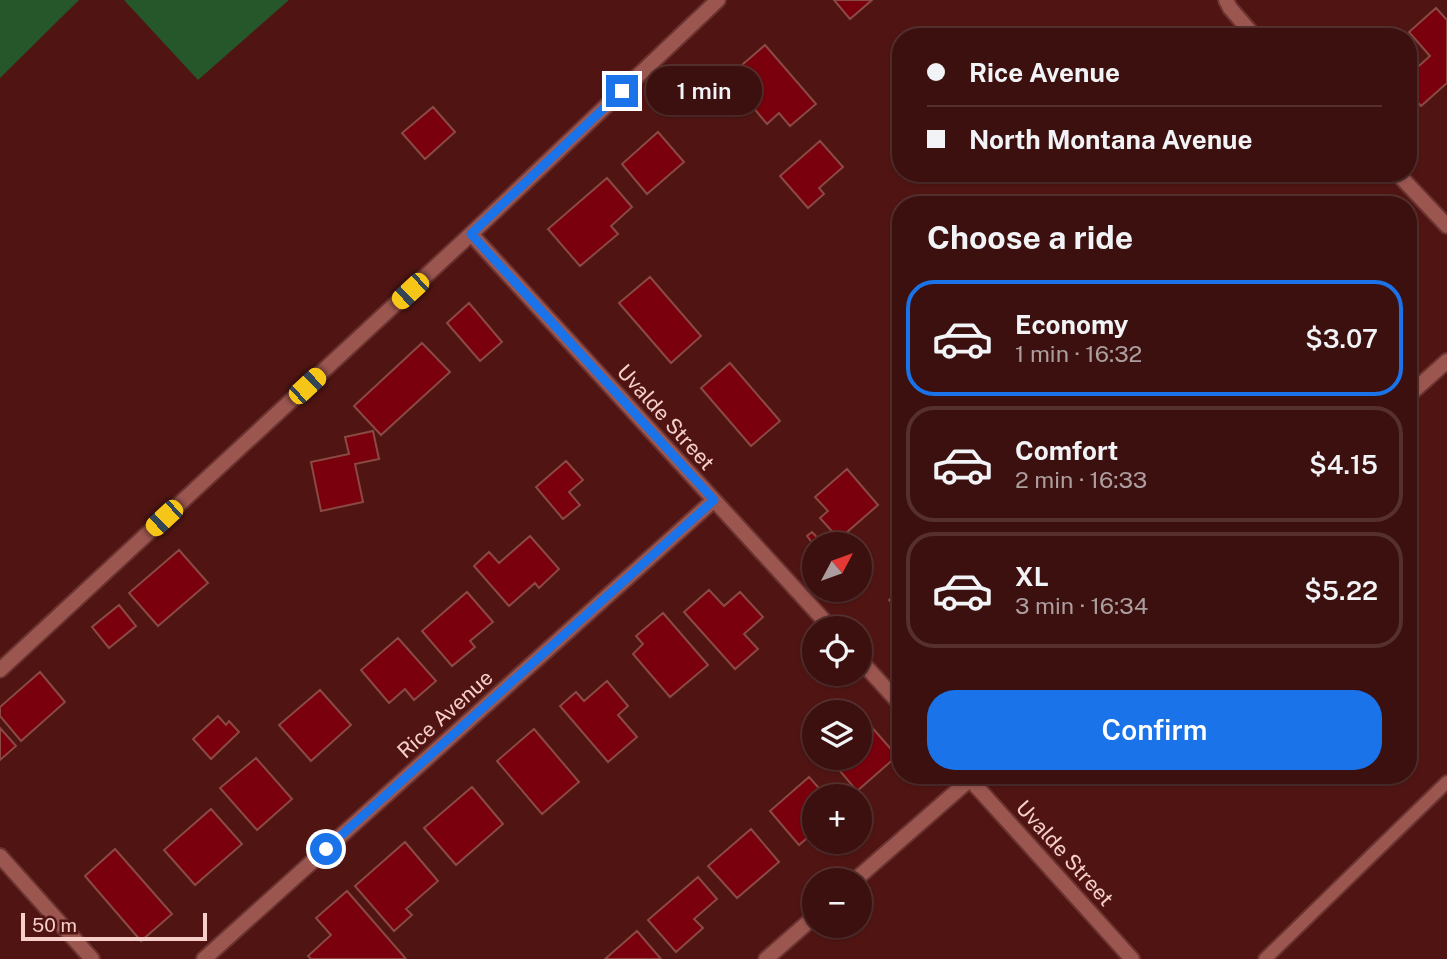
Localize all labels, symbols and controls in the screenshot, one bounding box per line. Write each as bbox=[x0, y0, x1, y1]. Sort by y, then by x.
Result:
text: Rice Avenue bbox=[969, 57, 1120, 88]
callout: 1 min bbox=[646, 66, 762, 116]
route end bbox=[606, 75, 638, 107]
text: 1 min bbox=[677, 77, 731, 104]
text: North Montana Avenue bbox=[969, 124, 1253, 155]
text: Choose a ride bbox=[927, 219, 1133, 256]
car bbox=[388, 269, 433, 313]
icon: car bbox=[931, 307, 994, 370]
text: Economy bbox=[1015, 309, 1128, 340]
text: $3.07 bbox=[1305, 323, 1378, 354]
text: 1 min · 16:32 bbox=[1015, 340, 1142, 367]
street label: Uvalde Street bbox=[612, 359, 720, 475]
car bbox=[285, 364, 330, 408]
icon: car bbox=[931, 433, 994, 496]
text: Comfort bbox=[1015, 435, 1118, 466]
text: $4.15 bbox=[1309, 449, 1378, 480]
text: 2 min · 16:33 bbox=[1015, 466, 1147, 493]
car bbox=[142, 496, 187, 540]
north arrow bbox=[802, 532, 872, 602]
map controls bbox=[802, 532, 872, 938]
icon: car bbox=[931, 559, 994, 622]
text: XL bbox=[1015, 561, 1049, 592]
text: $5.22 bbox=[1304, 575, 1378, 606]
text: 3 min · 16:34 bbox=[1015, 592, 1148, 619]
button: locate bbox=[802, 616, 872, 686]
street label: Rice Avenue bbox=[392, 665, 498, 763]
button: Confirm bbox=[927, 690, 1382, 770]
button: layers bbox=[802, 700, 872, 770]
button: + bbox=[802, 784, 872, 854]
street label: Uvalde Street bbox=[1011, 795, 1119, 911]
route start bbox=[310, 833, 342, 865]
button: − bbox=[802, 868, 872, 938]
scale bar bbox=[21, 910, 206, 942]
text: 50 m bbox=[32, 914, 77, 936]

